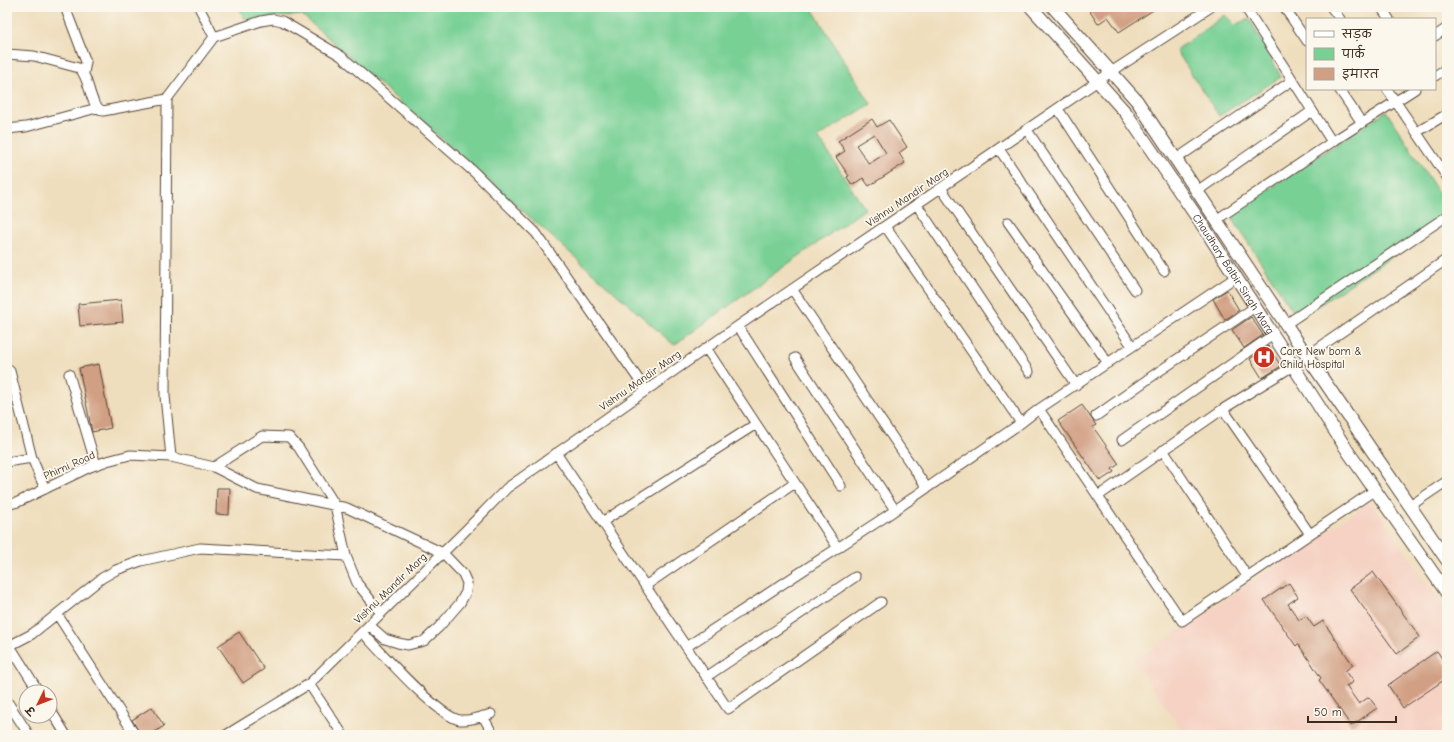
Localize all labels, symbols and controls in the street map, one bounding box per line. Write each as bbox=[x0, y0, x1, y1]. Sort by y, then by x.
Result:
legend bbox=[1306, 18, 1436, 90]
text: सड़क bbox=[1341, 27, 1373, 42]
text: पार्क bbox=[1341, 44, 1366, 61]
text: इमारत bbox=[1342, 67, 1380, 81]
street label: Vishnu Mandir Marg bbox=[864, 165, 951, 230]
street label: Chaudhary Balbir Singh Marg bbox=[1190, 212, 1277, 337]
hospital icon: Care New born & Child Hospital bbox=[1251, 344, 1277, 370]
place label: Care New born & Child Hospital bbox=[1280, 345, 1362, 371]
street label: Vishnu Mandir Marg bbox=[597, 347, 683, 413]
street label: Phirni Road bbox=[41, 448, 97, 483]
street label: Vishnu Mandir Marg bbox=[351, 550, 430, 627]
north arrow bbox=[18, 684, 58, 724]
scale bar bbox=[1308, 698, 1396, 724]
text: उ bbox=[23, 702, 39, 718]
text: 50 m bbox=[1314, 705, 1342, 719]

